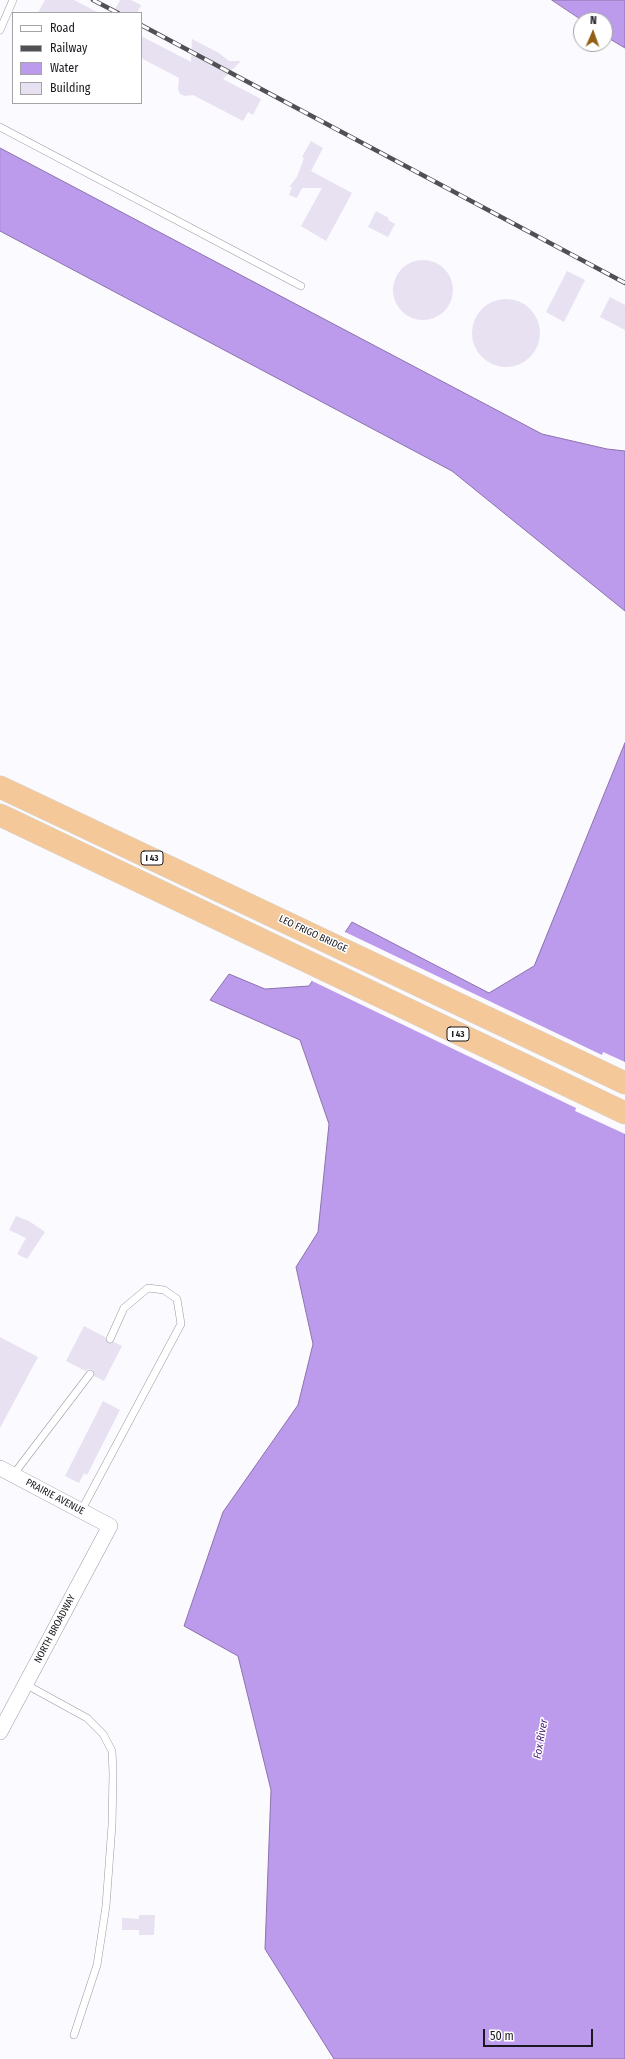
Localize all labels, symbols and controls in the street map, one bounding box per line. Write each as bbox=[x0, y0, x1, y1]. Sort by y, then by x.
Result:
legend bbox=[12, 12, 142, 104]
north arrow bbox=[573, 12, 613, 52]
text: N bbox=[590, 14, 597, 27]
text: Road bbox=[50, 21, 75, 35]
text: Railway bbox=[50, 41, 87, 55]
text: Water bbox=[50, 61, 78, 75]
text: Building bbox=[50, 81, 90, 95]
road number: I 43 bbox=[141, 851, 163, 865]
street label: LEO FRIGO BRIDGE bbox=[277, 913, 349, 955]
road number: I 43 bbox=[447, 1027, 469, 1041]
street label: PRAIRIE AVENUE bbox=[23, 1476, 87, 1518]
street label: NORTH BROADWAY bbox=[32, 1593, 78, 1665]
water label: Fox River bbox=[531, 1718, 551, 1760]
scale bar bbox=[485, 2021, 595, 2047]
text: 50 m bbox=[490, 2029, 514, 2043]

